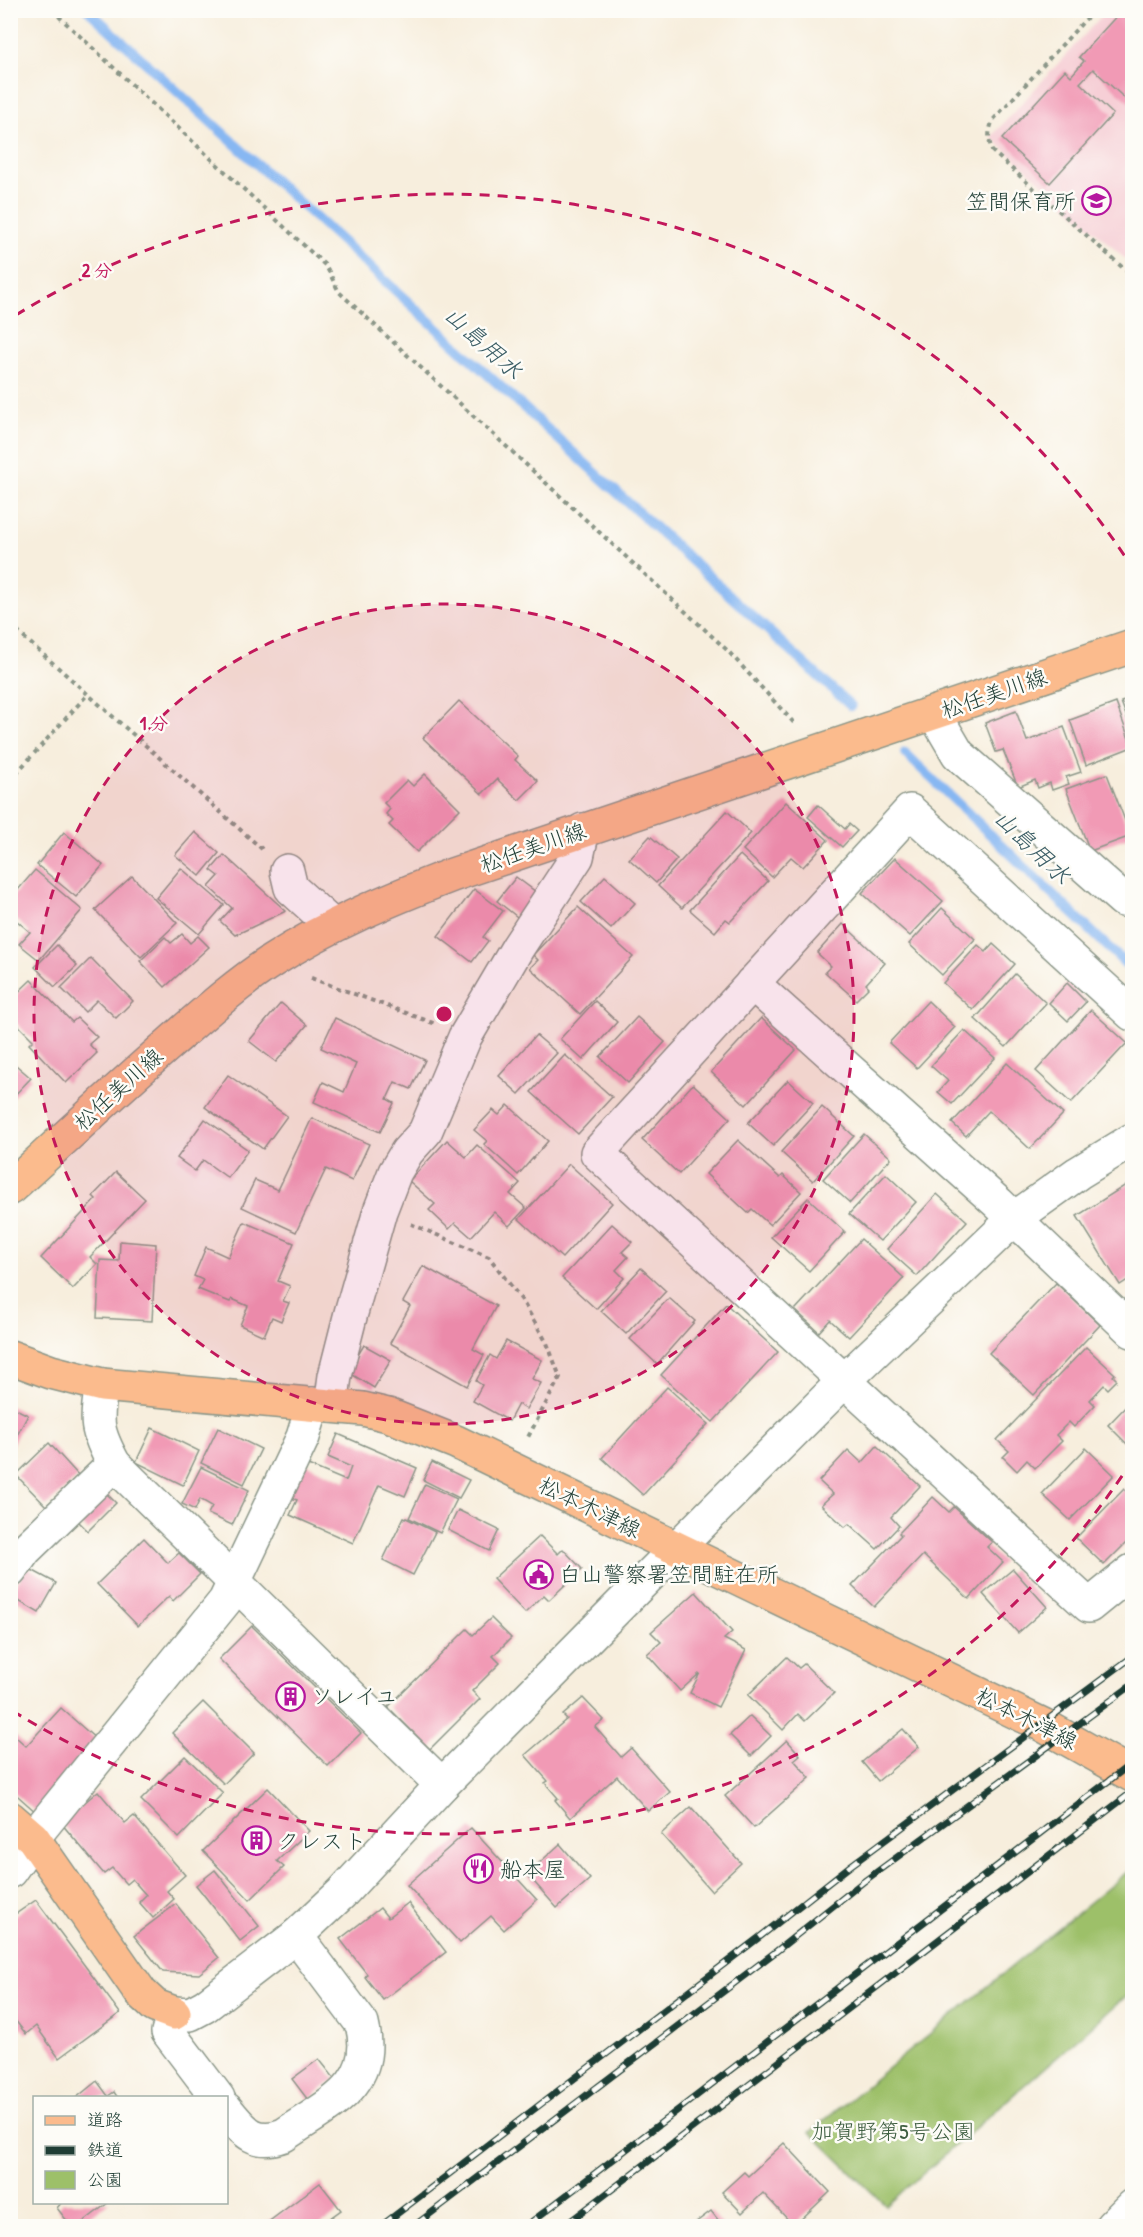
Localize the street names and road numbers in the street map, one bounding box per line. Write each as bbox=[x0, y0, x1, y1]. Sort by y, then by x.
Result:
street label: 松任美川線 bbox=[937, 661, 1051, 725]
street label: 松任美川線 bbox=[476, 815, 590, 879]
street label: 松任美川線 bbox=[67, 1041, 169, 1137]
street label: 松本木津線 bbox=[534, 1469, 646, 1545]
street label: 松本木津線 bbox=[971, 1680, 1083, 1756]

